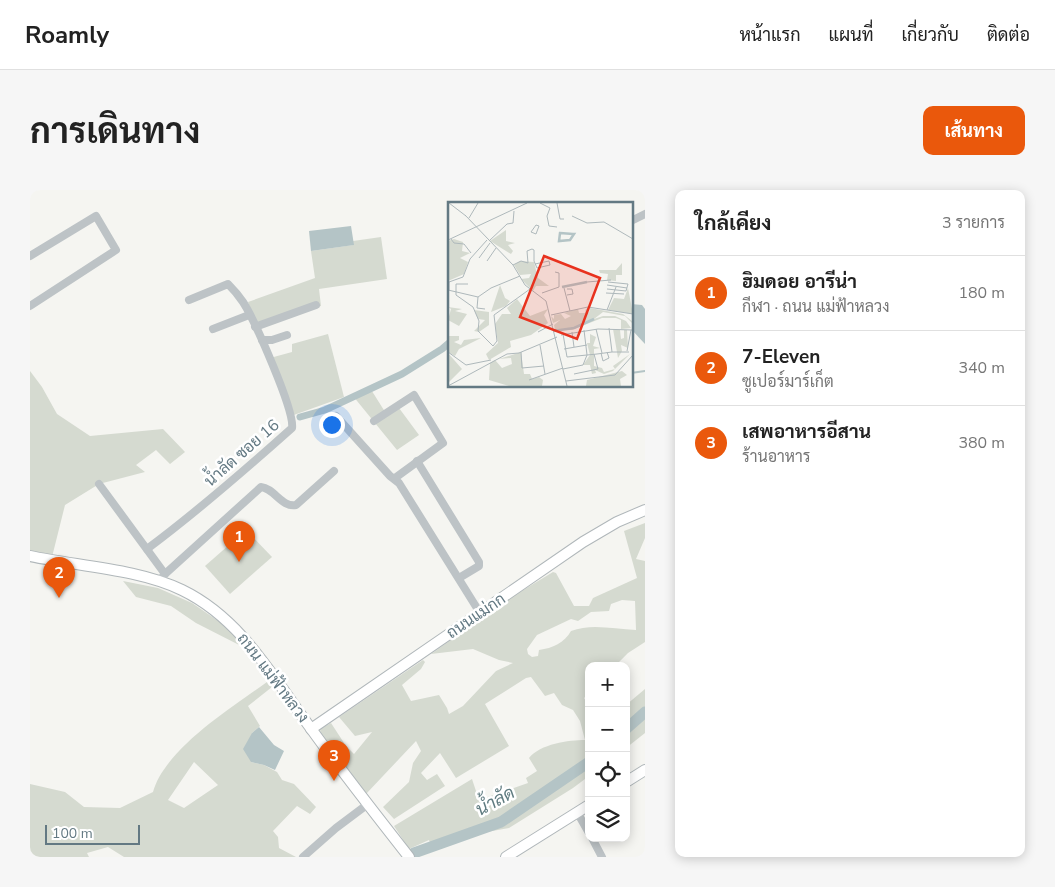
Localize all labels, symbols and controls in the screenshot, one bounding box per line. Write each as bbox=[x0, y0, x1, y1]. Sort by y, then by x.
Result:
text: Roamly bbox=[25, 19, 109, 51]
text: หน้าแรก bbox=[739, 23, 801, 47]
text: แผนที่ bbox=[829, 23, 873, 47]
text: เกี่ยวกับ bbox=[901, 23, 959, 47]
text: ติดต่อ bbox=[987, 23, 1030, 47]
button: เส้นทาง bbox=[923, 106, 1025, 155]
text: การเดินทาง bbox=[30, 108, 200, 155]
inset map bbox=[448, 202, 632, 388]
text: ใกล้เคียง bbox=[695, 209, 771, 237]
text: 3 รายการ bbox=[942, 212, 1005, 234]
text: ฮิมดอย อารีน่า bbox=[742, 269, 857, 295]
text: 1 bbox=[706, 282, 716, 304]
text: 180 m bbox=[958, 282, 1005, 304]
text: กีฬา · ถนน แม่ฟ้าหลวง bbox=[742, 296, 889, 318]
text: 7-Eleven bbox=[742, 344, 820, 370]
text: 2 bbox=[706, 357, 716, 379]
text: 340 m bbox=[958, 357, 1005, 379]
text: ซูเปอร์มาร์เก็ต bbox=[742, 371, 834, 393]
street label: น้ำลัด ซอย 16 bbox=[197, 411, 284, 492]
your location bbox=[319, 412, 345, 438]
text: เสพอาหารอีสาน bbox=[742, 419, 871, 445]
text: 3 bbox=[706, 432, 716, 454]
text: 380 m bbox=[958, 432, 1005, 454]
text: ร้านอาหาร bbox=[742, 446, 811, 468]
pin: 1 bbox=[223, 521, 255, 562]
pin: 2 bbox=[43, 557, 75, 598]
street label: ถนนแม่กก bbox=[442, 588, 510, 644]
street label: ถนน แม่ฟ้าหลวง bbox=[232, 629, 314, 727]
map controls bbox=[585, 662, 630, 842]
button: + bbox=[585, 662, 630, 707]
button: − bbox=[585, 707, 630, 752]
pin: 3 bbox=[318, 740, 350, 781]
button: locate bbox=[585, 752, 630, 797]
water label: น้ำลัด bbox=[469, 777, 519, 822]
button: layers bbox=[585, 797, 630, 842]
scale bar bbox=[45, 822, 140, 845]
text: 100 m bbox=[52, 824, 93, 843]

